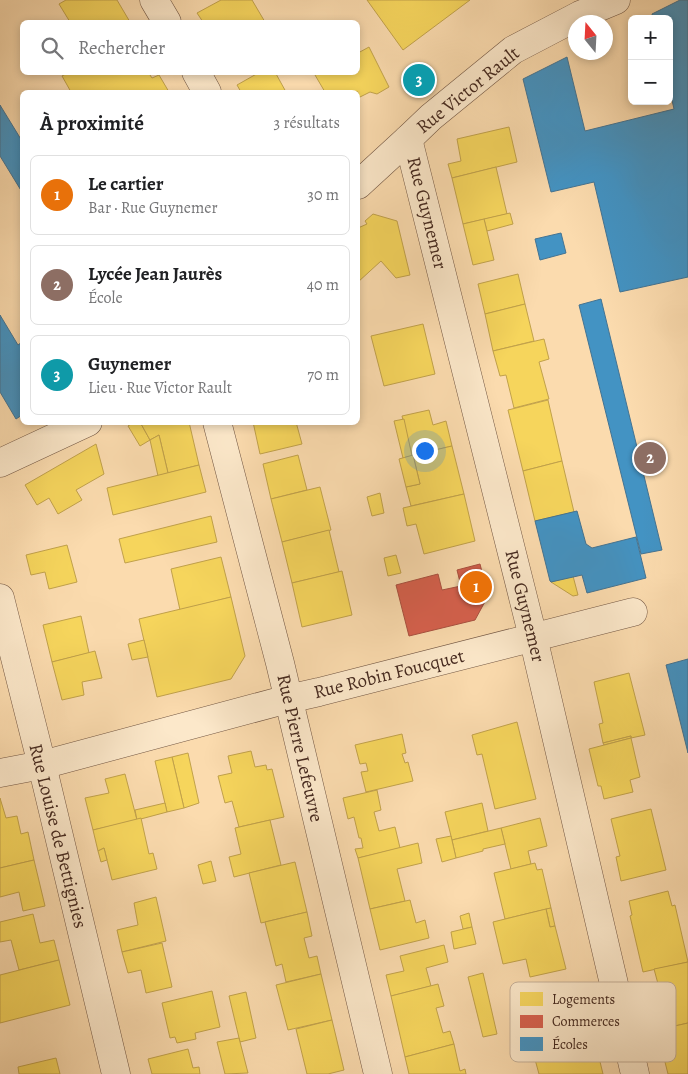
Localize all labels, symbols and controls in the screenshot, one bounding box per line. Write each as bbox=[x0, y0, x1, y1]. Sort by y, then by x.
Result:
north arrow bbox=[568, 15, 613, 60]
map controls bbox=[628, 15, 673, 105]
button: + bbox=[628, 15, 673, 60]
search box bbox=[20, 20, 360, 75]
icon: search bbox=[38, 34, 66, 62]
text: Rechercher bbox=[78, 35, 165, 61]
street label: Rue Victor Rault bbox=[411, 40, 525, 140]
button: − bbox=[628, 60, 673, 105]
pin: 3 bbox=[403, 61, 435, 99]
text: À proximité bbox=[40, 109, 144, 137]
text: 3 résultats bbox=[274, 112, 340, 134]
street label: Rue Guynemer bbox=[400, 154, 454, 272]
text: Le cartier bbox=[88, 171, 164, 197]
text: 1 bbox=[54, 184, 60, 206]
text: 30 m bbox=[307, 184, 339, 206]
text: Bar · Rue Guynemer bbox=[88, 197, 218, 219]
text: Lycée Jean Jaurès bbox=[88, 261, 222, 287]
text: 2 bbox=[53, 274, 61, 296]
text: 40 m bbox=[307, 274, 339, 296]
text: École bbox=[88, 287, 123, 309]
text: Guynemer bbox=[88, 351, 171, 377]
text: 3 bbox=[54, 364, 60, 386]
text: 70 m bbox=[307, 364, 339, 386]
text: Lieu · Rue Victor Rault bbox=[88, 377, 232, 399]
your location bbox=[412, 438, 438, 464]
pin: 2 bbox=[634, 439, 666, 477]
street label: Rue Guynemer bbox=[498, 547, 552, 665]
pin: 1 bbox=[460, 568, 492, 606]
street label: Rue Robin Foucquet bbox=[311, 643, 467, 705]
street label: Rue Pierre Lefeuvre bbox=[270, 671, 330, 825]
street label: Rue Louise de Bettignies bbox=[22, 741, 94, 931]
legend bbox=[510, 982, 676, 1062]
text: Logements bbox=[552, 990, 615, 1009]
text: Commerces bbox=[552, 1012, 620, 1031]
text: Écoles bbox=[552, 1035, 588, 1054]

